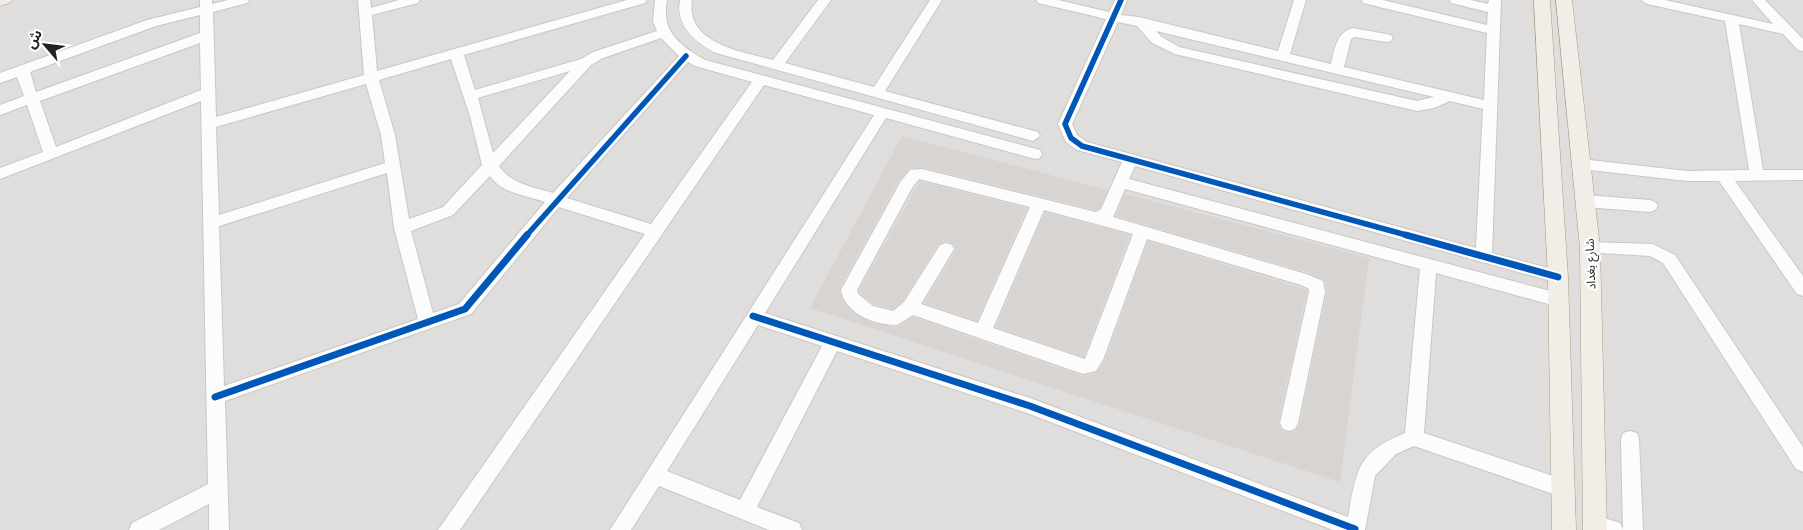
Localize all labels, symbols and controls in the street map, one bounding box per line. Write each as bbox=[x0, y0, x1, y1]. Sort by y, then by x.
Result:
north arrow bbox=[20, 20, 70, 70]
text: ش bbox=[20, 26, 47, 52]
street label: شارع بغداد bbox=[1581, 238, 1600, 290]

